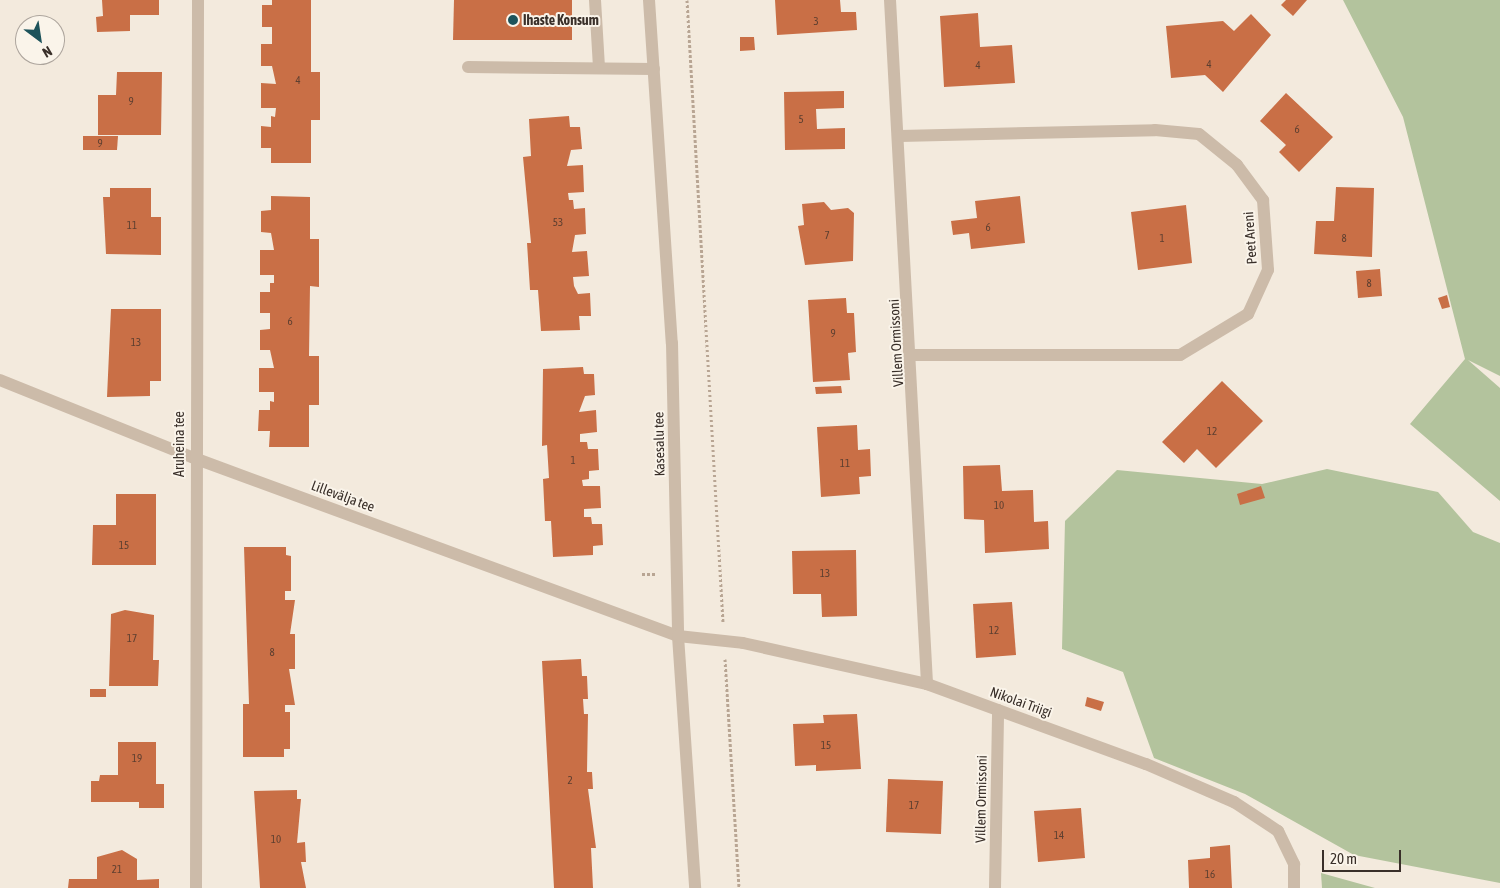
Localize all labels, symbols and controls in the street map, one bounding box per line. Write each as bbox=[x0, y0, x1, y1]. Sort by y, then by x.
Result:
place label: Ihaste Konsum bbox=[523, 12, 599, 28]
marker: Ihaste Konsum bbox=[507, 14, 519, 26]
house number: 3 bbox=[813, 14, 819, 28]
north arrow bbox=[15, 15, 65, 65]
text: N bbox=[40, 43, 55, 61]
house number: 4 bbox=[1206, 57, 1212, 71]
house number: 4 bbox=[975, 58, 981, 72]
house number: 4 bbox=[295, 73, 301, 87]
house number: 9 bbox=[128, 94, 134, 108]
house number: 5 bbox=[798, 112, 804, 126]
house number: 6 bbox=[1294, 122, 1300, 136]
house number: 9 bbox=[97, 136, 103, 150]
street label: Peet Areni bbox=[1240, 211, 1260, 265]
house number: 53 bbox=[553, 215, 563, 229]
house number: 11 bbox=[127, 218, 137, 232]
house number: 6 bbox=[985, 220, 991, 234]
house number: 7 bbox=[824, 228, 830, 242]
house number: 1 bbox=[1159, 231, 1165, 245]
house number: 8 bbox=[1341, 231, 1347, 245]
house number: 8 bbox=[1366, 276, 1372, 290]
street label: Villem Ormissoni bbox=[885, 299, 907, 387]
house number: 6 bbox=[287, 314, 293, 328]
house number: 9 bbox=[830, 326, 836, 340]
house number: 13 bbox=[131, 335, 141, 349]
street label: Aruheina tee bbox=[171, 411, 187, 477]
street label: Kasesalu tee bbox=[650, 411, 668, 477]
house number: 12 bbox=[1207, 424, 1217, 438]
house number: 1 bbox=[570, 453, 576, 467]
house number: 11 bbox=[840, 456, 850, 470]
street label: Lillevälja tee bbox=[309, 477, 377, 515]
house number: 10 bbox=[994, 498, 1004, 512]
house number: 15 bbox=[119, 538, 129, 552]
house number: 13 bbox=[820, 566, 830, 580]
house number: 12 bbox=[989, 623, 999, 637]
house number: 17 bbox=[127, 631, 137, 645]
house number: 8 bbox=[269, 645, 275, 659]
street label: Nikolai Triigi bbox=[988, 683, 1054, 721]
house number: 15 bbox=[821, 738, 831, 752]
house number: 19 bbox=[132, 751, 142, 765]
street label: Villem Ormissoni bbox=[972, 755, 990, 843]
house number: 2 bbox=[567, 773, 573, 787]
house number: 17 bbox=[909, 798, 919, 812]
house number: 14 bbox=[1054, 828, 1064, 842]
house number: 10 bbox=[271, 832, 281, 846]
scale bar bbox=[1325, 840, 1404, 872]
text: 20 m bbox=[1330, 850, 1357, 867]
house number: 21 bbox=[112, 862, 122, 876]
house number: 16 bbox=[1205, 867, 1215, 881]

